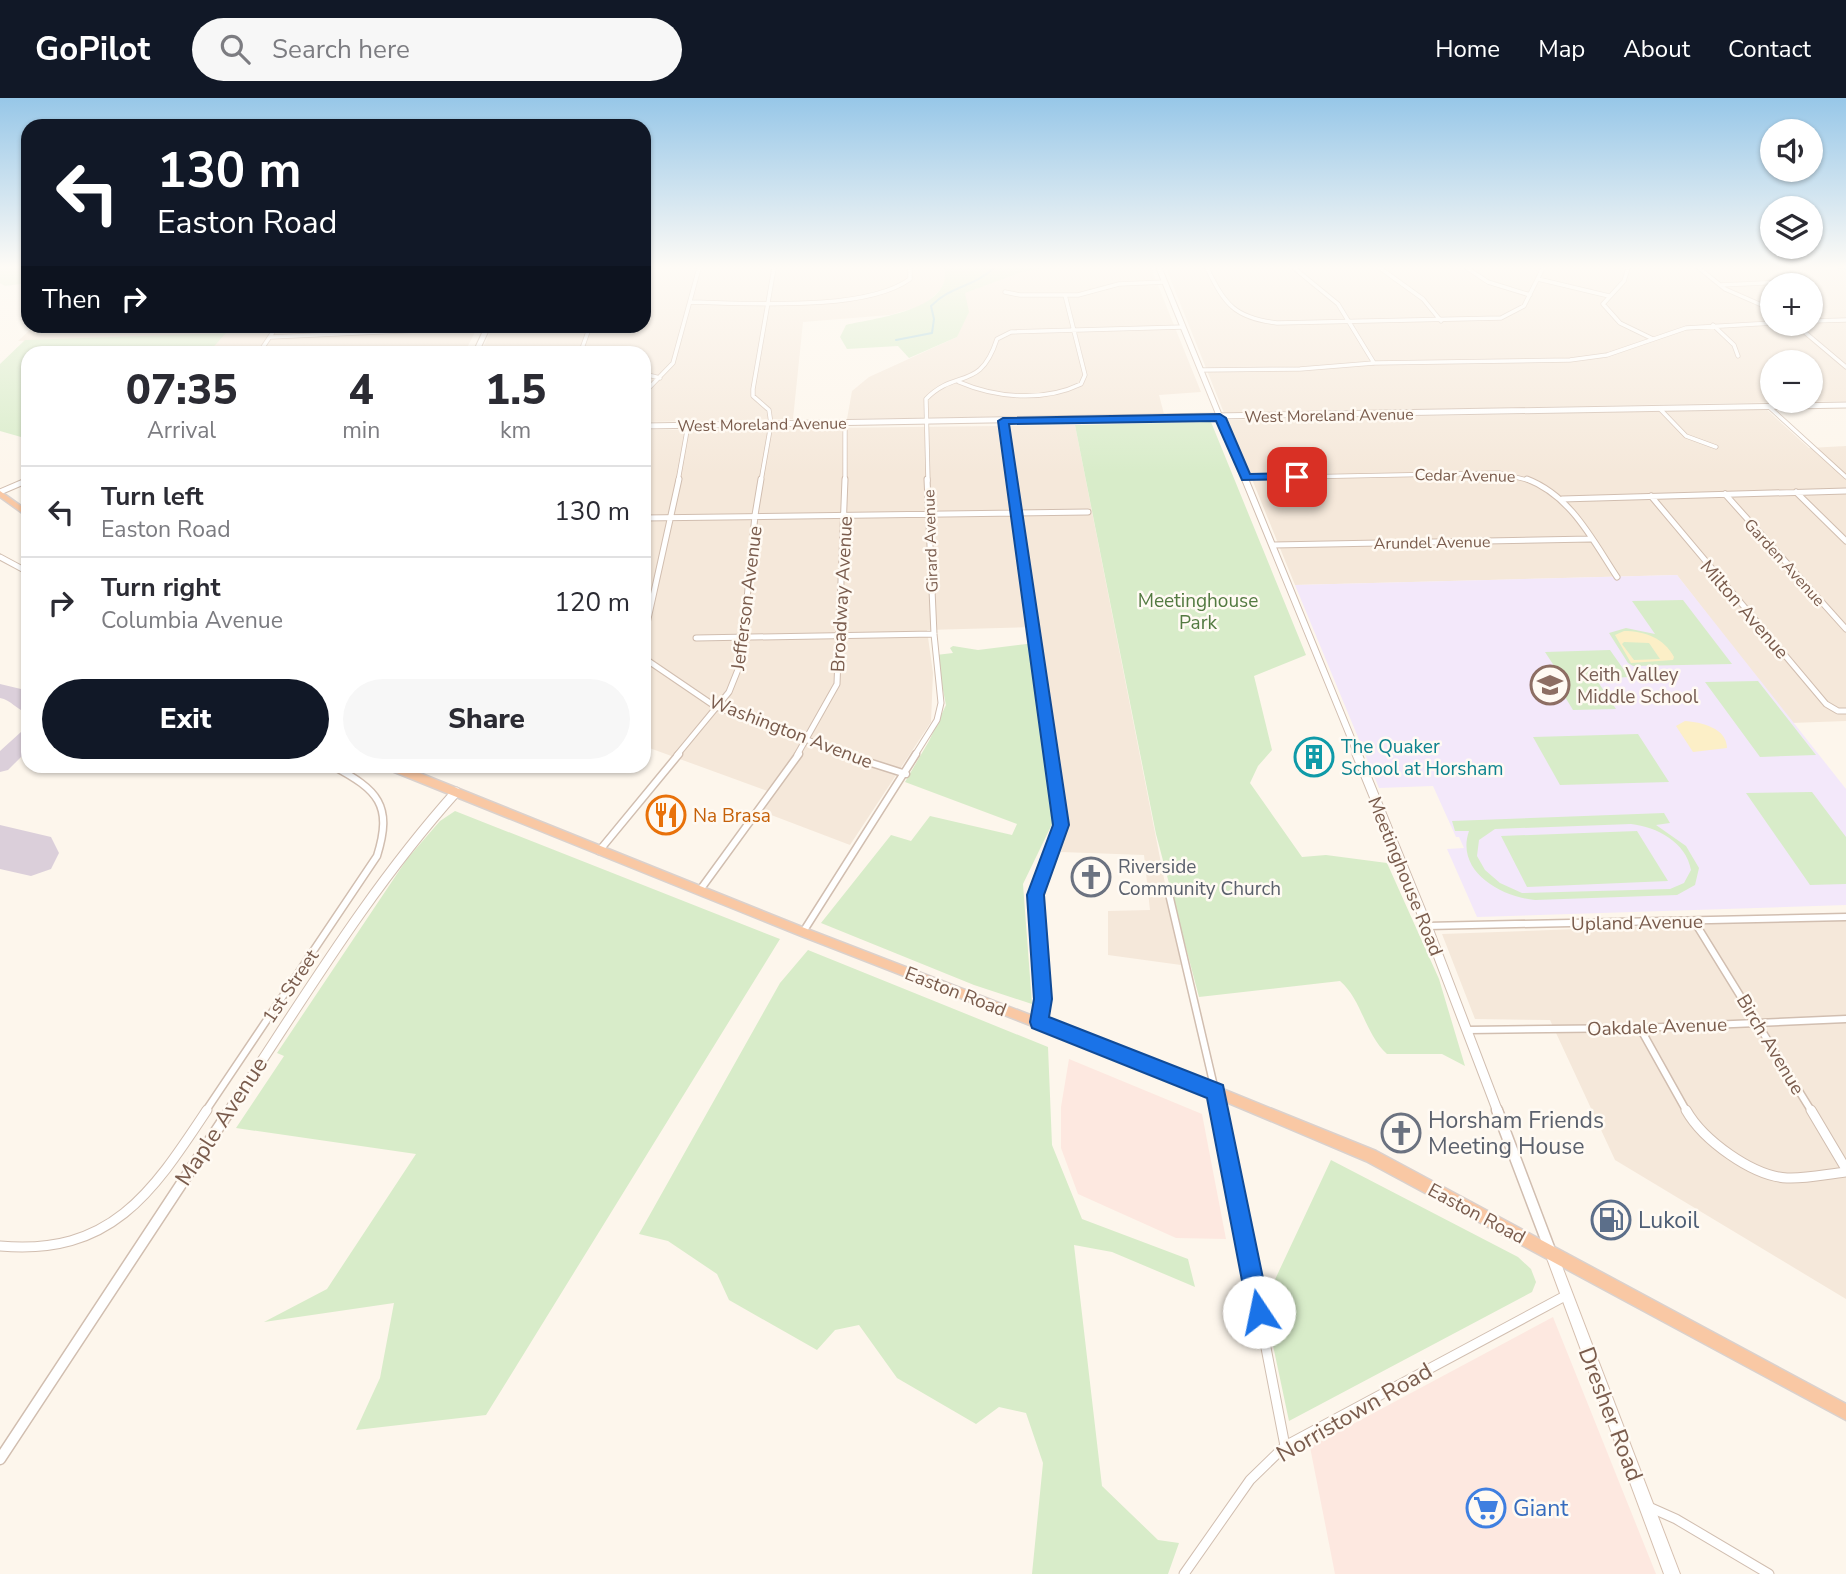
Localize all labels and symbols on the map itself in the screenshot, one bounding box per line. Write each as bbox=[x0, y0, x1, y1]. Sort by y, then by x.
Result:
street label: West Moreland Avenue bbox=[1244, 404, 1414, 428]
street label: West Moreland Avenue bbox=[677, 413, 847, 437]
pin bbox=[1267, 447, 1327, 507]
street label: Cedar Avenue bbox=[1414, 464, 1516, 488]
street label: Girard Avenue bbox=[918, 489, 944, 593]
street label: Garden Avenue bbox=[1739, 514, 1830, 611]
street label: Broadway Avenue bbox=[825, 515, 859, 673]
street label: Jefferson Avenue bbox=[725, 524, 769, 673]
street label: Arundel Avenue bbox=[1374, 531, 1491, 555]
street label: Milton Avenue bbox=[1694, 554, 1795, 665]
park label: Meetinghouse Park bbox=[1138, 588, 1258, 636]
place label: Keith Valley Middle School bbox=[1577, 662, 1699, 710]
school or university icon: Keith Valley Middle School bbox=[1529, 664, 1571, 706]
street label: Washington Avenue bbox=[705, 689, 876, 775]
place label: The Quaker School at Horsham bbox=[1341, 734, 1504, 782]
building icon: The Quaker School at Horsham bbox=[1293, 736, 1335, 778]
street label: Meetinghouse Road bbox=[1361, 793, 1449, 960]
restaurant icon: Na Brasa bbox=[645, 794, 687, 836]
place label: Na Brasa bbox=[693, 803, 771, 829]
place label: Riverside Community Church bbox=[1118, 854, 1281, 902]
church icon: Riverside Community Church bbox=[1070, 856, 1112, 898]
street label: Upland Avenue bbox=[1571, 909, 1703, 937]
street label: 1st Street bbox=[257, 944, 325, 1029]
street label: Easton Road bbox=[901, 961, 1010, 1023]
street label: Birch Avenue bbox=[1730, 989, 1810, 1100]
street label: Oakdale Avenue bbox=[1587, 1012, 1728, 1042]
street label: Maple Avenue bbox=[168, 1051, 275, 1192]
place label: Horsham Friends Meeting House bbox=[1428, 1105, 1604, 1162]
church icon: Horsham Friends Meeting House bbox=[1380, 1112, 1422, 1154]
street label: Easton Road bbox=[1423, 1177, 1530, 1250]
fuel station icon: Lukoil bbox=[1590, 1199, 1632, 1241]
place label: Lukoil bbox=[1638, 1205, 1699, 1236]
position arrow bbox=[1222, 1275, 1296, 1349]
street label: Dresher Road bbox=[1571, 1343, 1650, 1486]
street label: Norristown Road bbox=[1271, 1355, 1438, 1470]
supermarket icon: Giant bbox=[1465, 1487, 1507, 1529]
place label: Giant bbox=[1513, 1493, 1569, 1524]

